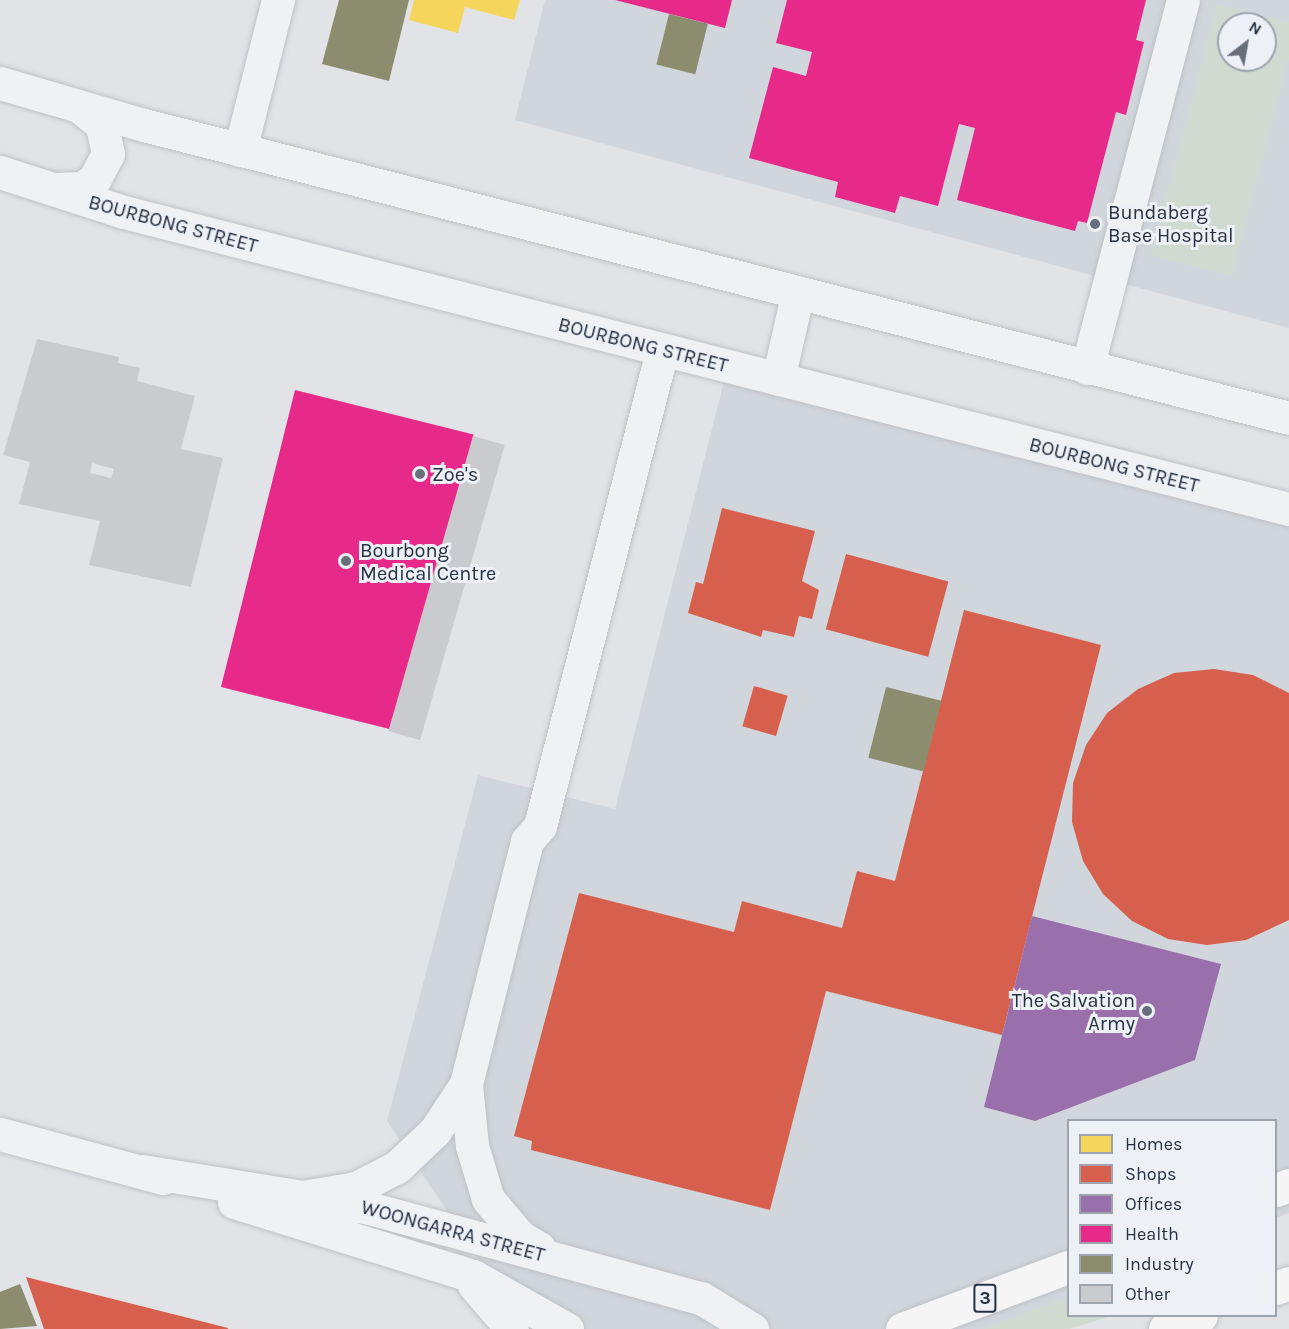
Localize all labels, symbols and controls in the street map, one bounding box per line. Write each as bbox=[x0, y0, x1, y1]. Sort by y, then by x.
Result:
north arrow bbox=[1217, 12, 1277, 72]
text: N bbox=[1246, 17, 1265, 39]
street label: BOURBONG STREET bbox=[86, 190, 260, 258]
place label: Bundaberg Base Hospital bbox=[1108, 201, 1234, 248]
marker: Bundaberg Base Hospital bbox=[1086, 215, 1104, 233]
street label: BOURBONG STREET bbox=[556, 312, 730, 378]
street label: BOURBONG STREET bbox=[1027, 432, 1201, 498]
place label: Zoe's bbox=[432, 462, 478, 486]
marker: Zoe's bbox=[413, 467, 427, 481]
place label: Bourbong Medical Centre bbox=[360, 538, 496, 585]
marker: Bourbong Medical Centre bbox=[337, 552, 355, 570]
place label: The Salvation Army bbox=[1012, 988, 1135, 1035]
marker: The Salvation Army bbox=[1140, 1004, 1154, 1018]
legend bbox=[1067, 1119, 1277, 1317]
text: Homes bbox=[1125, 1133, 1182, 1155]
text: Shops bbox=[1125, 1163, 1177, 1185]
text: Offices bbox=[1125, 1193, 1182, 1215]
street label: WOONGARRA STREET bbox=[358, 1195, 548, 1267]
text: Health bbox=[1125, 1223, 1179, 1245]
text: Industry bbox=[1125, 1253, 1194, 1275]
road number: 3 bbox=[973, 1283, 997, 1313]
text: Other bbox=[1125, 1283, 1170, 1305]

